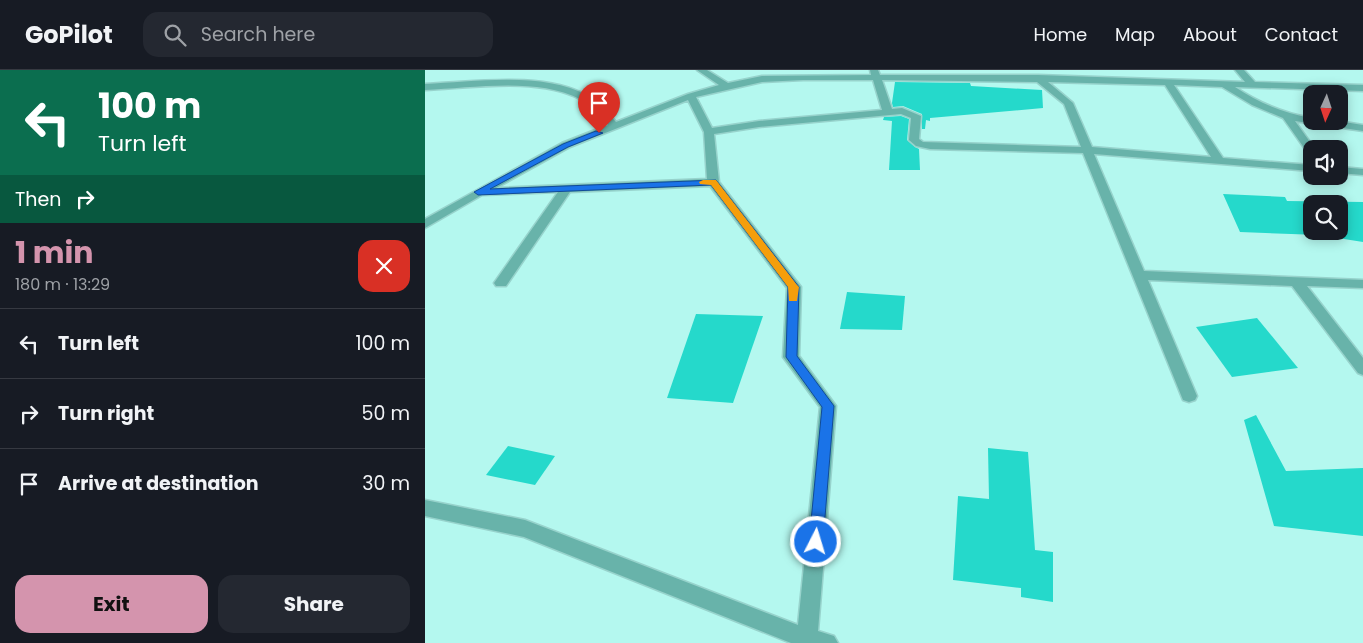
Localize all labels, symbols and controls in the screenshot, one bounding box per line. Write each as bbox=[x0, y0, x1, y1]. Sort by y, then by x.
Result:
search box bbox=[143, 12, 493, 57]
text: GoPilot bbox=[25, 18, 113, 51]
icon: search bbox=[161, 21, 189, 49]
text: Search here bbox=[201, 21, 315, 48]
text: Home bbox=[1033, 22, 1087, 47]
text: Map bbox=[1115, 22, 1155, 47]
text: About bbox=[1183, 22, 1237, 47]
text: Contact bbox=[1265, 22, 1338, 47]
text: 100 m bbox=[98, 81, 201, 130]
pin bbox=[578, 82, 620, 133]
north arrow bbox=[1303, 85, 1347, 130]
map controls bbox=[1303, 85, 1348, 240]
icon: arrive bbox=[585, 89, 613, 117]
icon: left bbox=[15, 90, 80, 155]
text: Turn left bbox=[98, 128, 186, 159]
button: sound bbox=[1303, 140, 1348, 185]
icon: right bbox=[71, 185, 99, 213]
text: Then bbox=[15, 186, 61, 213]
button: search bbox=[1303, 195, 1348, 240]
text: 1 min bbox=[15, 231, 93, 274]
button: close bbox=[358, 240, 410, 292]
text: 180 m · 13:29 bbox=[15, 273, 110, 296]
icon: left bbox=[15, 330, 43, 358]
text: Turn left bbox=[58, 330, 139, 357]
text: 100 m bbox=[355, 330, 410, 357]
icon: right bbox=[15, 400, 43, 428]
text: Turn right bbox=[58, 400, 154, 427]
text: 50 m bbox=[361, 400, 410, 427]
icon: arrive bbox=[15, 470, 43, 498]
text: Arrive at destination bbox=[58, 470, 259, 497]
text: 30 m bbox=[362, 470, 410, 497]
position arrow bbox=[789, 515, 841, 567]
button: Exit bbox=[15, 575, 208, 633]
button: Share bbox=[218, 575, 410, 633]

